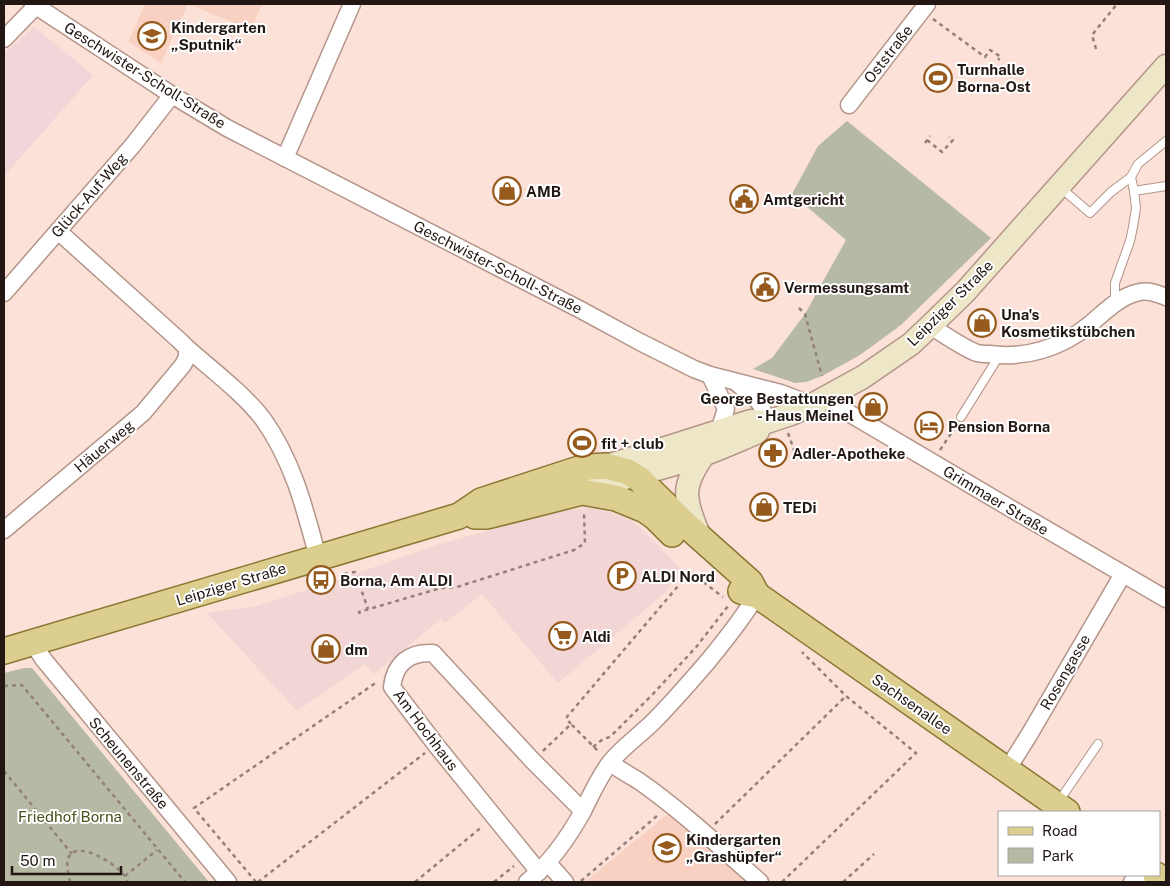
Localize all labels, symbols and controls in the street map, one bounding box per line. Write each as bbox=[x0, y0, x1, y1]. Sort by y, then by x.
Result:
street label: Geschwister-Scholl-Straße bbox=[61, 18, 229, 132]
place label: Kindergarten „Sputnik“ bbox=[171, 19, 266, 53]
school or university icon: Kindergarten „Sputnik“ bbox=[137, 21, 167, 51]
street label: Oststraße bbox=[860, 22, 916, 86]
place label: Turnhalle Borna-Ost bbox=[957, 61, 1031, 95]
sports icon: Turnhalle Borna-Ost bbox=[923, 63, 953, 93]
street label: Glück-Auf-Weg bbox=[48, 149, 130, 241]
shop icon: AMB bbox=[492, 176, 522, 206]
place label: AMB bbox=[526, 183, 561, 200]
public building icon: Amtgericht bbox=[729, 184, 759, 214]
place label: Amtgericht bbox=[763, 191, 845, 208]
street label: Geschwister-Scholl-Straße bbox=[411, 217, 585, 317]
street label: Leipziger Straße bbox=[904, 257, 996, 349]
public building icon: Vermessungsamt bbox=[750, 272, 780, 302]
place label: Vermessungsamt bbox=[784, 279, 909, 296]
place label: Una's Kosmetikstübchen bbox=[1001, 306, 1135, 340]
shop icon: Una's Kosmetikstübchen bbox=[967, 308, 997, 338]
place label: George Bestattungen - Haus Meinel bbox=[700, 390, 854, 424]
shop icon: George Bestattungen - Haus Meinel bbox=[858, 392, 888, 422]
hotel icon: Pension Borna bbox=[914, 411, 944, 441]
street label: Häuerweg bbox=[71, 416, 137, 476]
place label: Pension Borna bbox=[948, 418, 1050, 435]
sports icon: fit + club bbox=[567, 428, 597, 458]
place label: fit + club bbox=[601, 435, 664, 452]
pharmacy icon: Adler-Apotheke bbox=[758, 438, 788, 468]
place label: Adler-Apotheke bbox=[792, 445, 905, 462]
street label: Grimmaer Straße bbox=[940, 462, 1052, 538]
shop icon: TEDi bbox=[749, 492, 779, 522]
place label: TEDi bbox=[783, 499, 817, 516]
street label: Leipziger Straße bbox=[174, 559, 288, 609]
parking icon: ALDI Nord bbox=[607, 561, 637, 591]
bus stop icon: Borna, Am ALDI bbox=[306, 565, 336, 595]
place label: ALDI Nord bbox=[641, 568, 715, 585]
place label: Borna, Am ALDI bbox=[340, 572, 453, 589]
supermarket icon: Aldi bbox=[548, 621, 578, 651]
place label: Aldi bbox=[582, 628, 611, 645]
street label: Rosengasse bbox=[1037, 631, 1093, 713]
shop icon: dm bbox=[311, 634, 341, 664]
place label: dm bbox=[345, 641, 368, 658]
street label: Sachsenallee bbox=[869, 670, 955, 738]
street label: Am Hochhaus bbox=[390, 686, 462, 774]
street label: Scheunenstraße bbox=[86, 714, 172, 812]
park label: Friedhof Borna bbox=[18, 808, 122, 825]
legend bbox=[998, 811, 1160, 876]
text: Road bbox=[1042, 822, 1078, 839]
place label: Kindergarten „Grashüpfer“ bbox=[686, 831, 782, 865]
school or university icon: Kindergarten „Grashüpfer“ bbox=[652, 833, 682, 863]
scale bar bbox=[12, 844, 121, 876]
text: Park bbox=[1042, 847, 1074, 864]
text: 50 m bbox=[20, 852, 55, 869]

